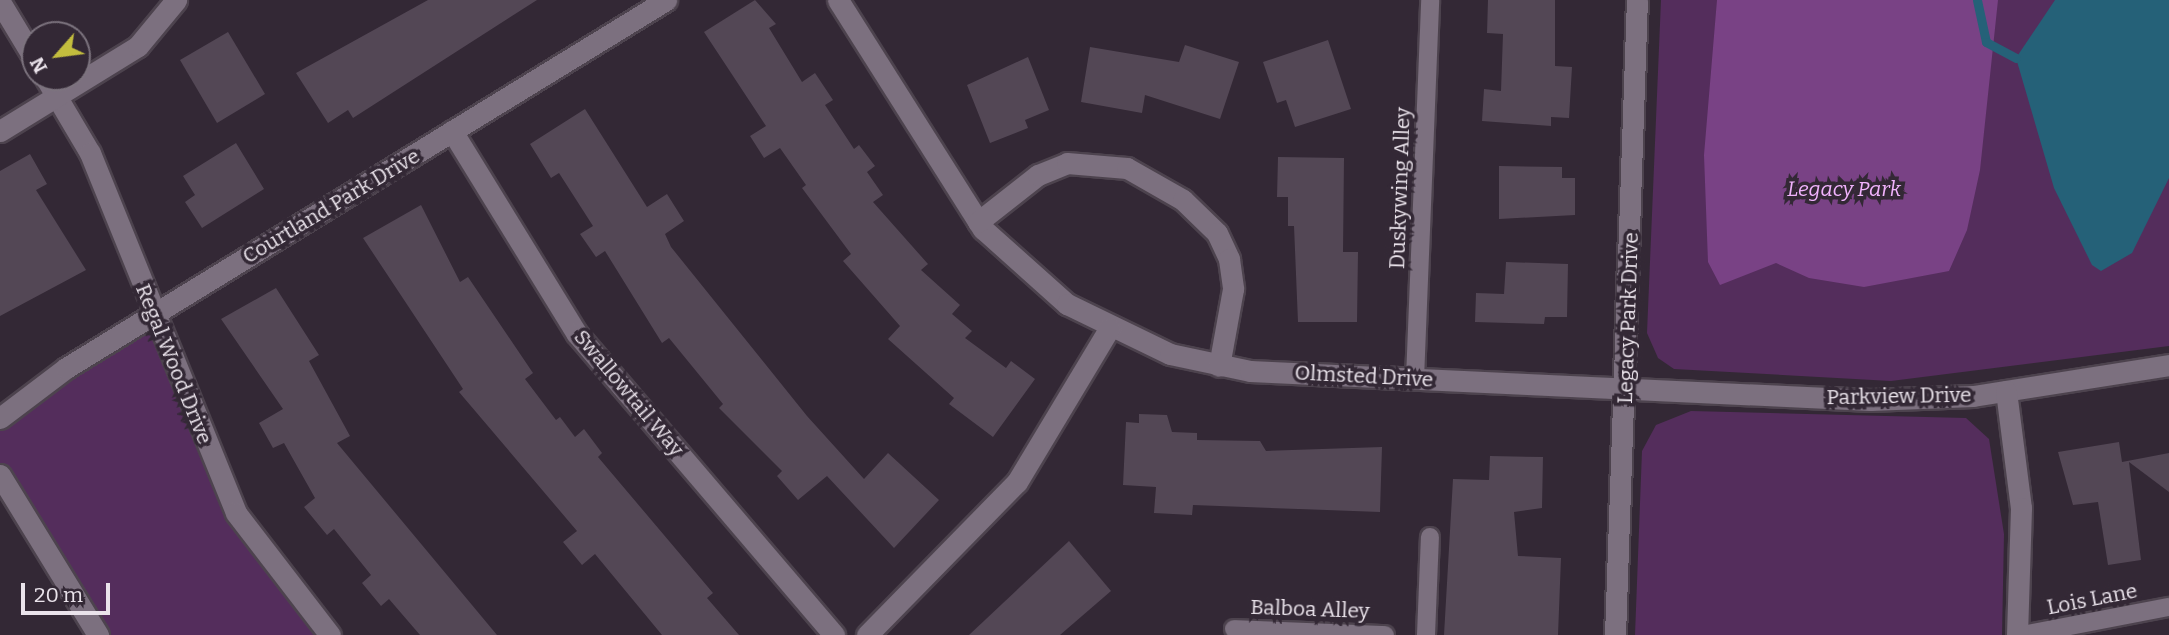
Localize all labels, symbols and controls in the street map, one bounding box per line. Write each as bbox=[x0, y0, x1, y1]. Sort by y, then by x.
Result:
north arrow bbox=[21, 21, 91, 91]
text: N bbox=[25, 53, 52, 77]
street label: Duskywing Alley bbox=[1385, 107, 1415, 269]
street label: Courtland Park Drive bbox=[238, 143, 424, 269]
park label: Legacy Park bbox=[1787, 176, 1901, 202]
street label: Legacy Park Drive bbox=[1612, 232, 1644, 404]
street label: Regal Wood Drive bbox=[130, 280, 218, 448]
street label: Swallowtail Way bbox=[569, 325, 689, 461]
street label: Olmsted Drive bbox=[1294, 360, 1434, 392]
street label: Parkview Drive bbox=[1826, 382, 1972, 410]
scale bar bbox=[24, 568, 114, 612]
street label: Lois Lane bbox=[2045, 578, 2139, 620]
text: 20 m bbox=[34, 582, 83, 608]
street label: Balboa Alley bbox=[1250, 594, 1370, 624]

